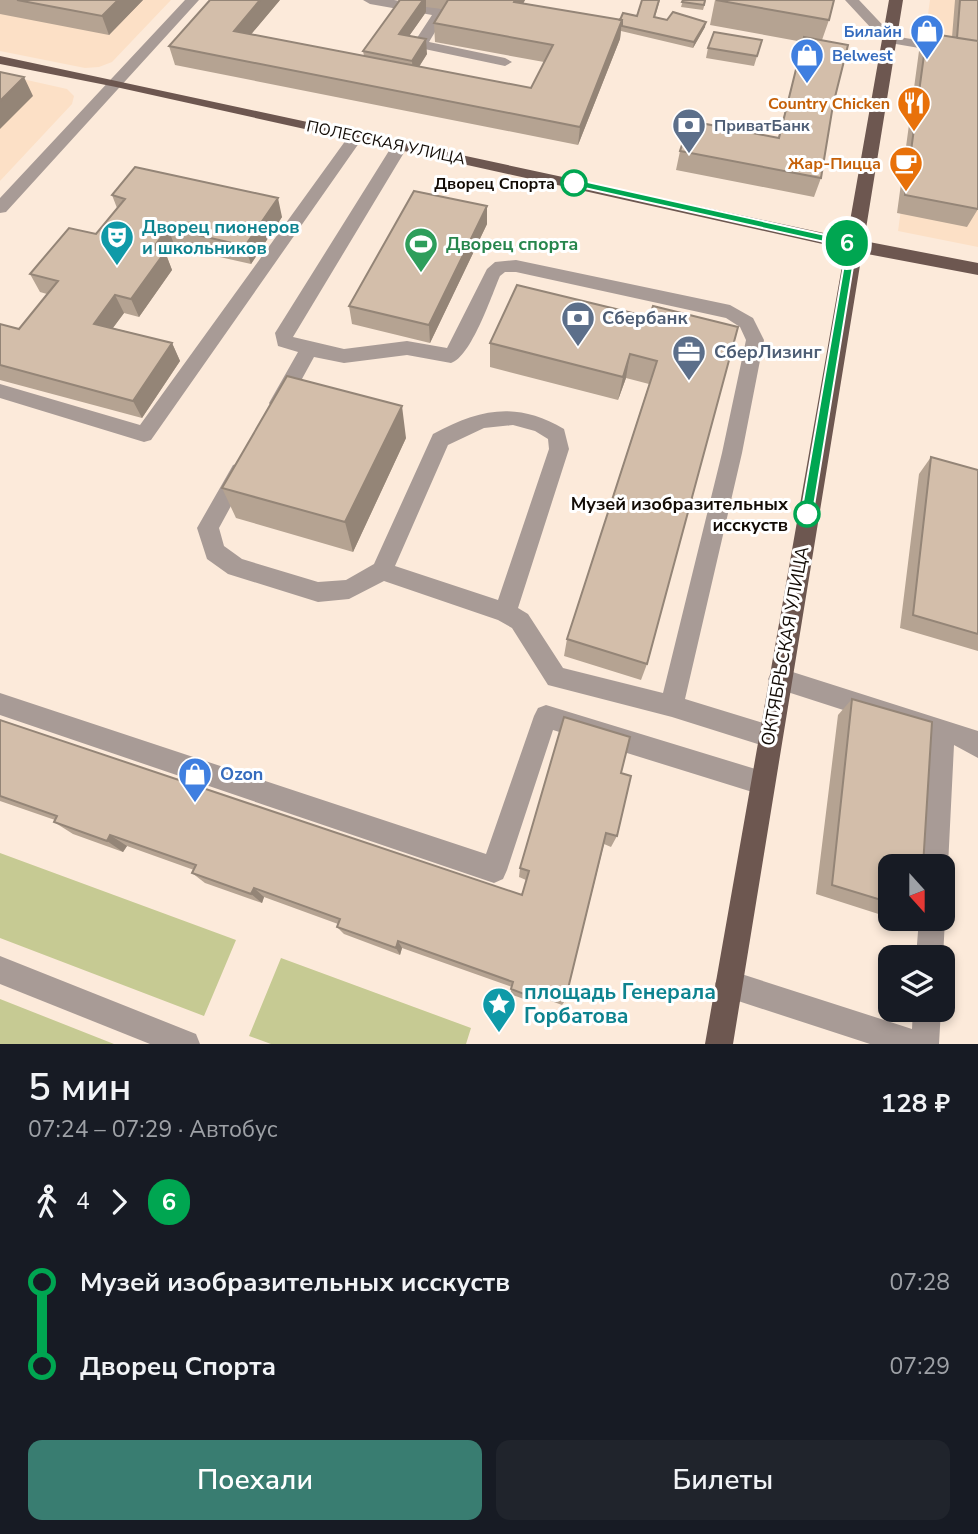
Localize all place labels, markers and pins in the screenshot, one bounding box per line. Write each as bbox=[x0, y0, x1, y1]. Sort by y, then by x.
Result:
shop icon: Билайн bbox=[908, 12, 946, 61]
place label: Билайн bbox=[844, 21, 902, 43]
shop icon: Belwest bbox=[788, 36, 826, 85]
place label: Belwest bbox=[832, 45, 893, 67]
restaurant icon: Country Chicken bbox=[895, 84, 933, 133]
place label: Country Chicken bbox=[768, 93, 890, 115]
bank icon: ПриватБанк bbox=[670, 106, 708, 155]
place label: ПриватБанк bbox=[714, 115, 811, 137]
cafe icon: Жар-Пицца bbox=[887, 144, 925, 193]
place label: Жар-Пицца bbox=[788, 153, 881, 175]
marker: Дворец Спорта bbox=[561, 170, 587, 196]
place label: Дворец Спорта bbox=[434, 173, 555, 195]
place label: Дворец пионеров и школьников bbox=[142, 215, 300, 260]
theatre icon: Дворец пионеров и школьников bbox=[98, 218, 136, 267]
sports icon: Дворец спорта bbox=[402, 225, 440, 274]
place label: Дворец спорта bbox=[446, 232, 578, 256]
bank icon: Сбербанк bbox=[559, 299, 597, 348]
place label: Сбербанк bbox=[602, 306, 689, 330]
office icon: СберЛизинг bbox=[670, 333, 708, 382]
place label: СберЛизинг bbox=[714, 340, 822, 364]
place label: Музей изобразительных исскуств bbox=[571, 492, 789, 537]
marker: Музей изобразительных исскуств bbox=[794, 501, 820, 527]
shop icon: Ozon bbox=[176, 755, 214, 804]
place label: Ozon bbox=[220, 762, 263, 786]
place label: площадь Генерала Горбатова bbox=[524, 978, 716, 1030]
place icon: площадь Генерала Горбатова bbox=[480, 985, 518, 1034]

